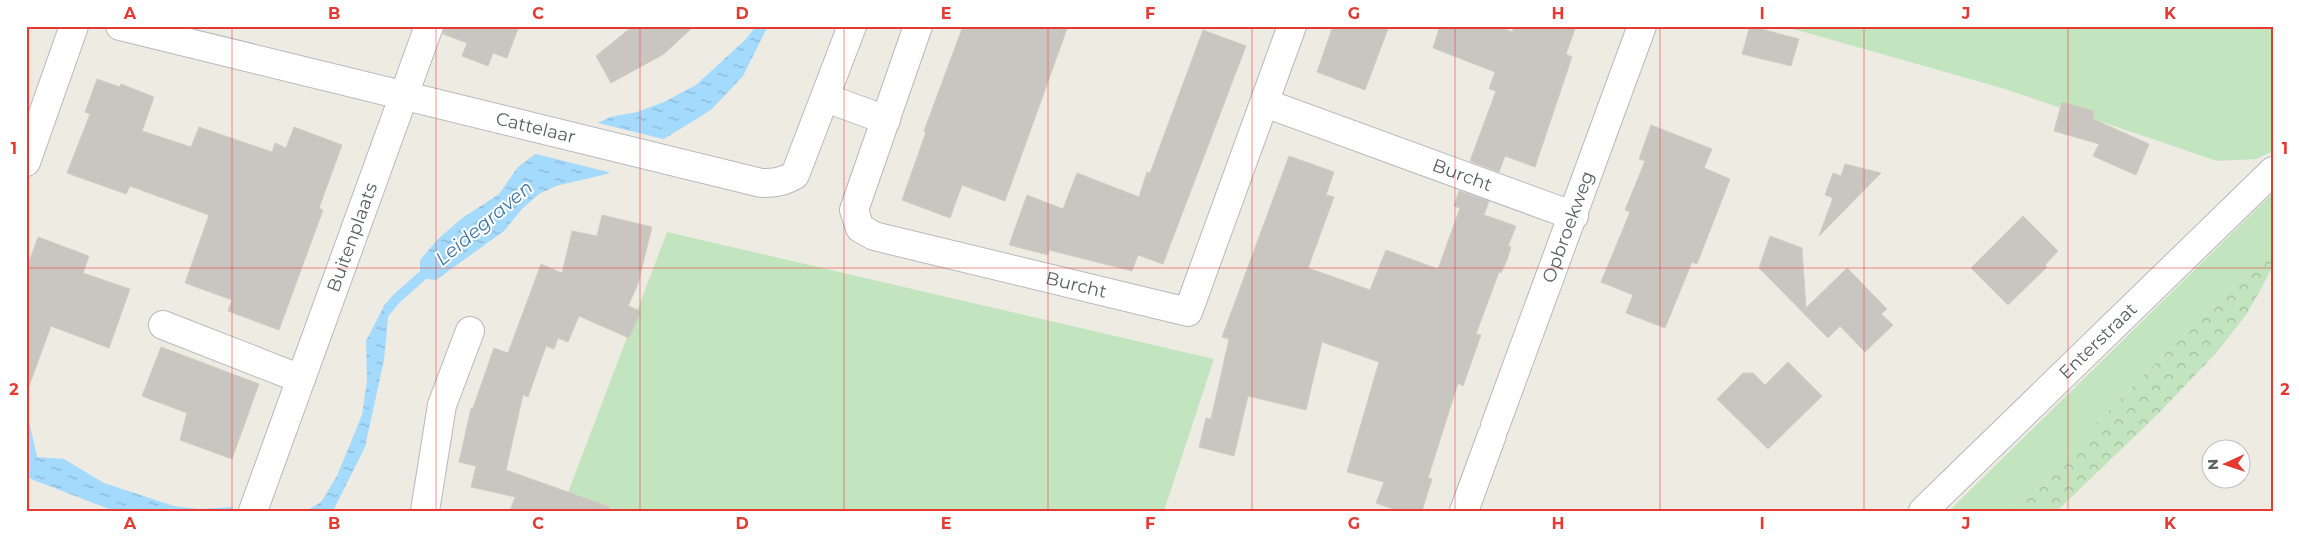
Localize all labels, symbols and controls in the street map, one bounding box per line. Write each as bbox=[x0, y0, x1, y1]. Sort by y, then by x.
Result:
text: A bbox=[123, 4, 137, 23]
text: B bbox=[328, 4, 340, 23]
text: C bbox=[532, 4, 544, 23]
text: D bbox=[735, 4, 749, 23]
text: E bbox=[941, 4, 951, 23]
text: F bbox=[1145, 4, 1155, 23]
text: G bbox=[1348, 4, 1360, 23]
text: H bbox=[1552, 4, 1564, 23]
text: I bbox=[1759, 4, 1765, 23]
text: J bbox=[1961, 4, 1970, 23]
text: K bbox=[2164, 4, 2177, 23]
street label: Cattelaar bbox=[494, 107, 578, 148]
text: 1 bbox=[11, 139, 17, 158]
text: 1 bbox=[2282, 139, 2288, 158]
street label: Burcht bbox=[1429, 154, 1495, 196]
street label: Opbroekweg bbox=[1537, 168, 1599, 286]
water label: Leidegraven bbox=[431, 176, 537, 270]
street label: Buitenplaats bbox=[322, 180, 382, 295]
street label: Burcht bbox=[1043, 267, 1109, 303]
street label: Enterstraat bbox=[2054, 298, 2142, 384]
text: 2 bbox=[9, 380, 19, 399]
text: 2 bbox=[2280, 380, 2290, 399]
north arrow bbox=[2202, 440, 2252, 490]
text: N bbox=[2204, 459, 2222, 471]
text: A bbox=[123, 514, 137, 533]
text: B bbox=[328, 514, 340, 533]
text: C bbox=[532, 514, 544, 533]
text: D bbox=[735, 514, 749, 533]
text: E bbox=[941, 514, 951, 533]
text: F bbox=[1145, 514, 1155, 533]
text: G bbox=[1348, 514, 1360, 533]
text: H bbox=[1552, 514, 1564, 533]
text: I bbox=[1759, 514, 1765, 533]
text: J bbox=[1961, 514, 1970, 533]
text: K bbox=[2164, 514, 2177, 533]

